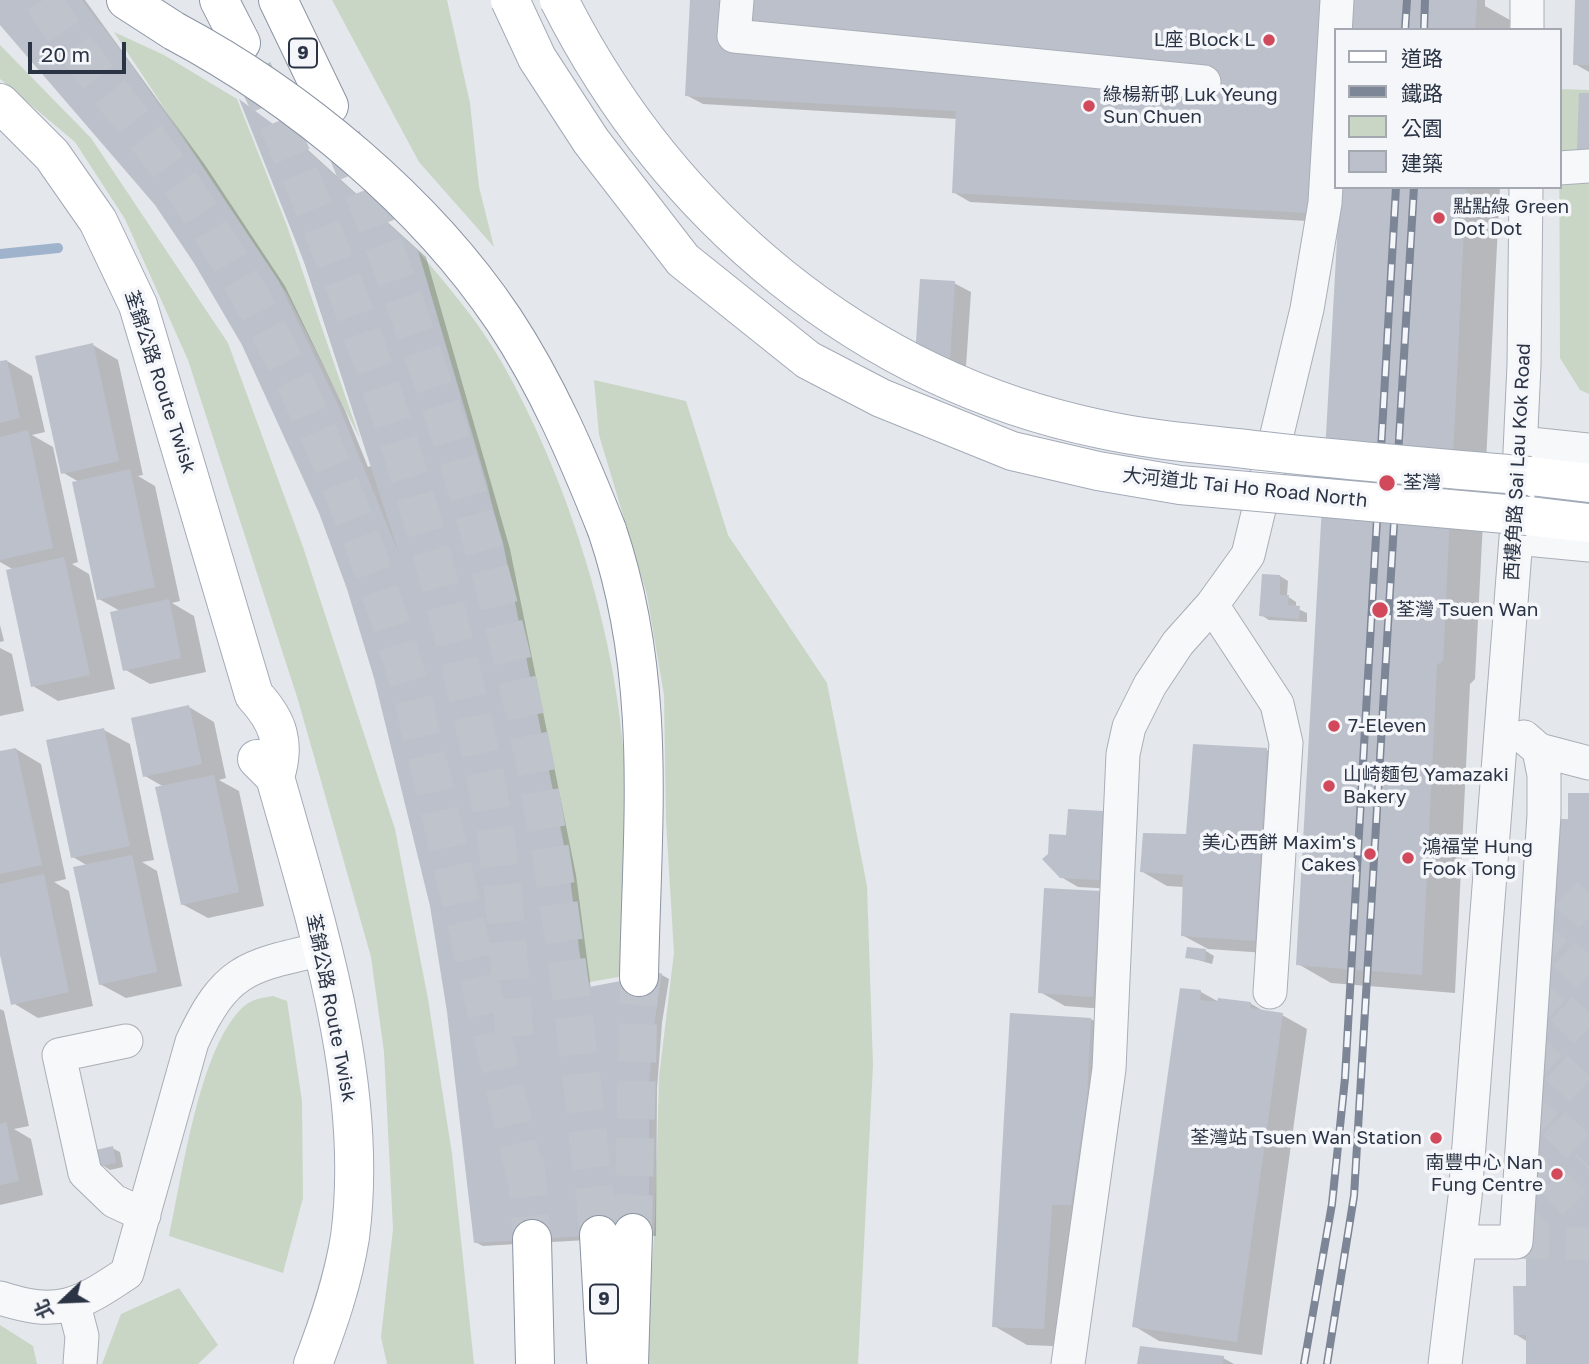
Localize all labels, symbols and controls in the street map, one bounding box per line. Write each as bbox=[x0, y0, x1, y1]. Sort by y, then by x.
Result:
scale bar bbox=[32, 28, 130, 72]
legend bbox=[1334, 28, 1561, 189]
place label: L座 Block L bbox=[1154, 29, 1255, 51]
marker: L座 Block L bbox=[1261, 32, 1277, 48]
road number: 9 bbox=[289, 38, 317, 68]
text: 20 m bbox=[41, 41, 90, 67]
text: 道路 bbox=[1401, 45, 1443, 71]
text: 鐵路 bbox=[1401, 80, 1443, 106]
place label: 綠楊新邨 Luk Yeung Sun Chuen bbox=[1103, 84, 1278, 128]
marker: 綠楊新邨 Luk Yeung Sun Chuen bbox=[1081, 98, 1097, 114]
text: 公園 bbox=[1401, 115, 1443, 141]
text: 建築 bbox=[1401, 150, 1443, 176]
place label: 點點綠 Green Dot Dot bbox=[1453, 196, 1569, 240]
marker: 點點綠 Green Dot Dot bbox=[1431, 210, 1447, 226]
street label: 荃錦公路 Route Twisk bbox=[120, 288, 200, 476]
street label: 西樓角路 Sai Lau Kok Road bbox=[1500, 343, 1536, 581]
street label: 大河道北 Tai Ho Road North bbox=[1121, 464, 1369, 512]
place label: 荃灣 bbox=[1403, 472, 1441, 494]
marker: 荃灣 bbox=[1377, 473, 1397, 493]
place label: 荃灣 Tsuen Wan bbox=[1396, 599, 1538, 621]
marker: 荃灣 Tsuen Wan bbox=[1370, 600, 1390, 620]
place label: 7-Eleven bbox=[1348, 715, 1426, 737]
marker: 7-Eleven bbox=[1326, 718, 1342, 734]
place label: 山崎麵包 Yamazaki Bakery bbox=[1343, 764, 1509, 808]
marker: 山崎麵包 Yamazaki Bakery bbox=[1321, 778, 1337, 794]
place label: 美心西餅 Maxim's Cakes bbox=[1202, 832, 1356, 876]
place label: 鴻福堂 Hung Fook Tong bbox=[1422, 836, 1533, 880]
marker: 美心西餅 Maxim's Cakes bbox=[1362, 846, 1378, 862]
marker: 鴻福堂 Hung Fook Tong bbox=[1400, 850, 1416, 866]
street label: 荃錦公路 Route Twisk bbox=[302, 912, 360, 1104]
place label: 荃灣站 Tsuen Wan Station bbox=[1190, 1127, 1422, 1149]
marker: 荃灣站 Tsuen Wan Station bbox=[1428, 1130, 1444, 1146]
place label: 南豐中心 Nan Fung Centre bbox=[1425, 1152, 1543, 1196]
marker: 南豐中心 Nan Fung Centre bbox=[1549, 1166, 1565, 1182]
north arrow bbox=[28, 1266, 98, 1336]
road number: 9 bbox=[590, 1284, 618, 1314]
text: 北 bbox=[29, 1296, 58, 1323]

